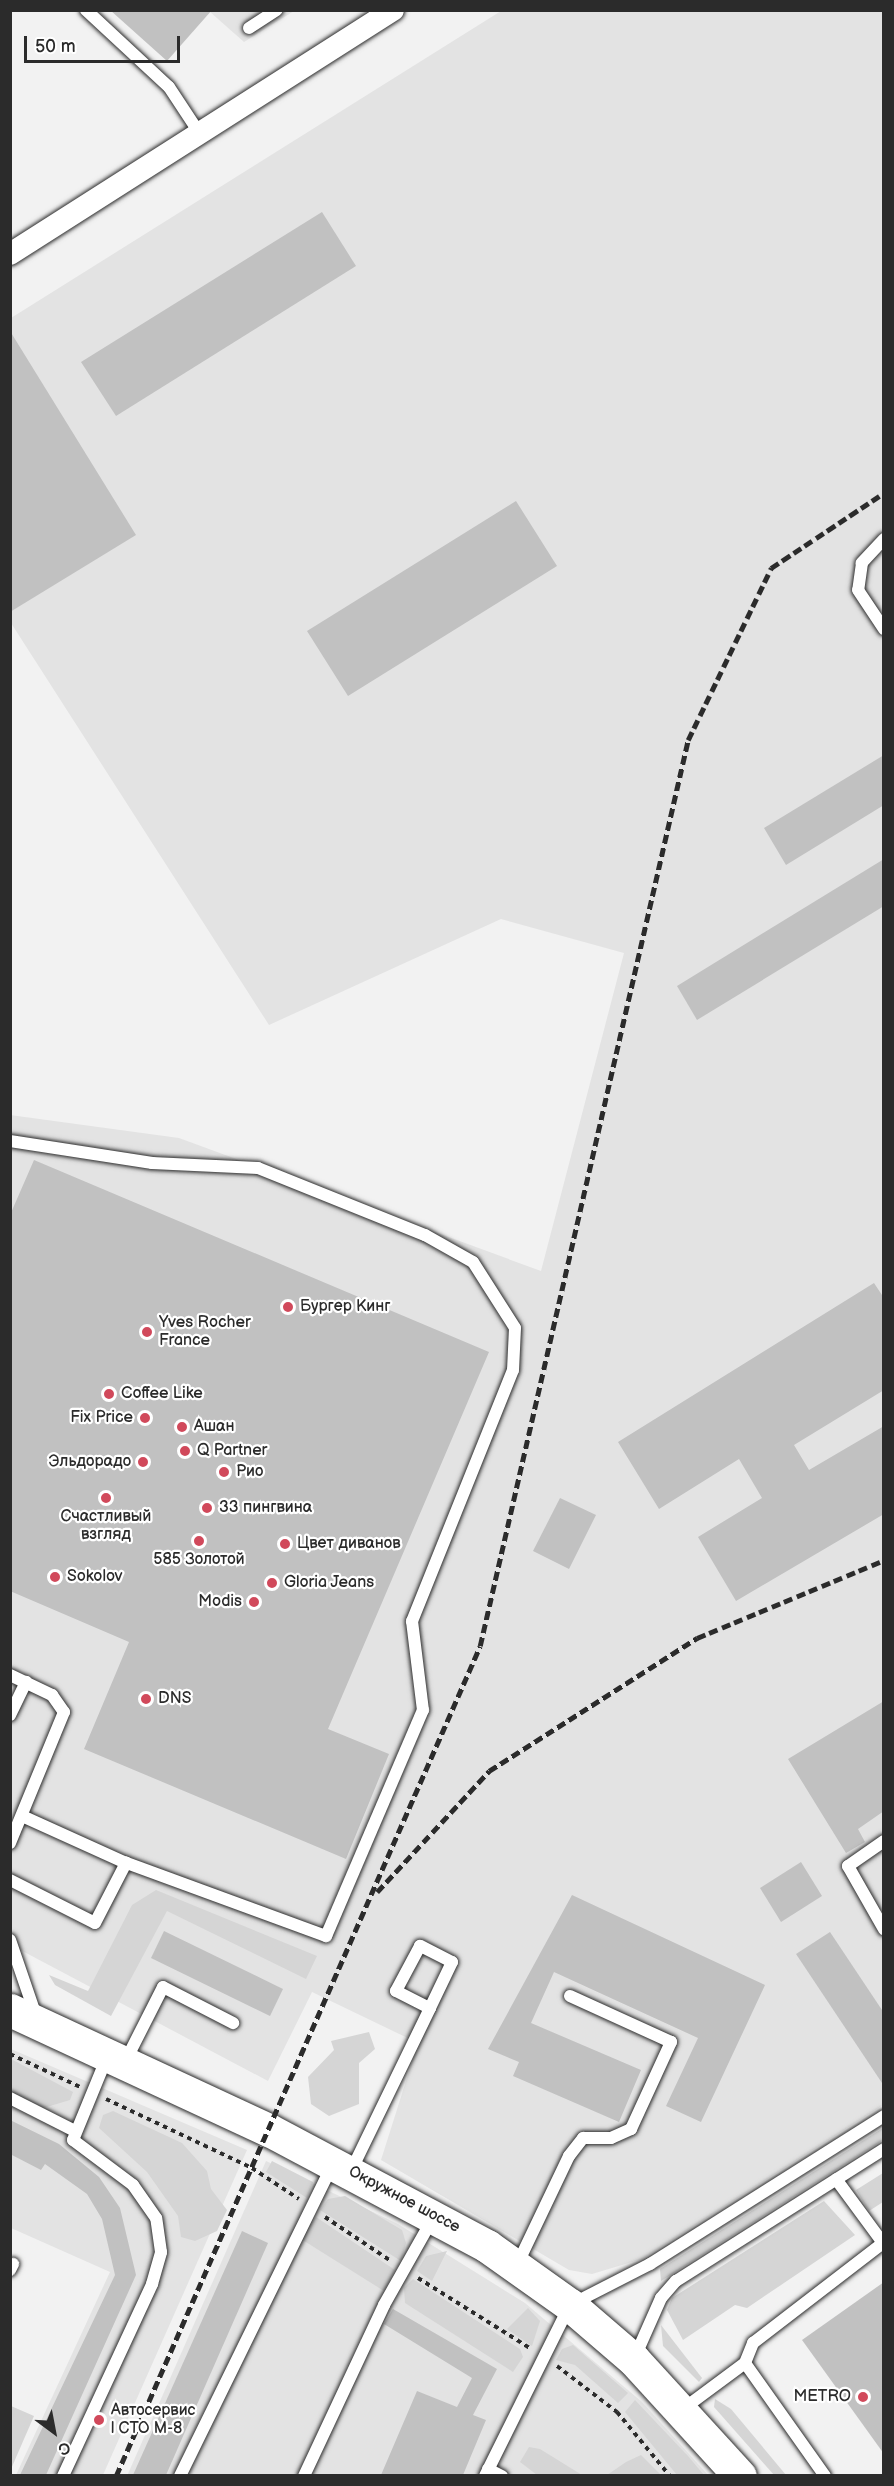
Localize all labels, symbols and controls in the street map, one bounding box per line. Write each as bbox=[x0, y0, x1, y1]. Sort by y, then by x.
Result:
scale bar bbox=[27, 24, 183, 62]
text: 50 m bbox=[35, 36, 76, 57]
place label: Бургер Кинг bbox=[300, 1297, 391, 1317]
marker: Бургер Кинг bbox=[281, 1300, 295, 1314]
place label: Yves Rocher France bbox=[159, 1313, 251, 1351]
marker: Yves Rocher France bbox=[140, 1325, 154, 1339]
place label: Coffee Like bbox=[121, 1384, 203, 1404]
marker: Coffee Like bbox=[102, 1387, 116, 1401]
place label: Fix Price bbox=[70, 1408, 133, 1428]
marker: Fix Price bbox=[138, 1411, 152, 1425]
place label: Ашан bbox=[194, 1417, 235, 1437]
marker: Ашан bbox=[175, 1420, 189, 1434]
place label: Q Partner bbox=[197, 1441, 267, 1461]
marker: Q Partner bbox=[178, 1444, 192, 1458]
place label: Эльдорадо bbox=[49, 1452, 131, 1472]
marker: Эльдорадо bbox=[136, 1455, 150, 1469]
place label: Рио bbox=[236, 1462, 263, 1482]
marker: Рио bbox=[217, 1465, 231, 1479]
marker: Счастливый взгляд bbox=[99, 1491, 113, 1505]
place label: 33 пингвина bbox=[219, 1498, 312, 1518]
marker: 33 пингвина bbox=[200, 1501, 214, 1515]
place label: Счастливый взгляд bbox=[61, 1507, 151, 1545]
marker: 585 Золотой bbox=[192, 1534, 206, 1548]
place label: Цвет диванов bbox=[297, 1534, 401, 1554]
marker: Цвет диванов bbox=[278, 1537, 292, 1551]
place label: 585 Золотой bbox=[153, 1550, 245, 1570]
place label: Sokolov bbox=[67, 1567, 123, 1587]
marker: Sokolov bbox=[48, 1570, 62, 1584]
place label: Gloria Jeans bbox=[284, 1573, 375, 1593]
marker: Gloria Jeans bbox=[265, 1576, 279, 1590]
place label: Modis bbox=[198, 1592, 242, 1612]
marker: Modis bbox=[247, 1595, 261, 1609]
place label: DNS bbox=[158, 1689, 191, 1709]
marker: DNS bbox=[139, 1692, 153, 1706]
street label: Окружное шоссе bbox=[345, 2163, 463, 2237]
place label: METRO bbox=[793, 2387, 851, 2407]
marker: METRO bbox=[856, 2390, 870, 2404]
place label: Автосервис | СТО М-8 bbox=[111, 2401, 195, 2439]
north arrow bbox=[24, 2402, 84, 2462]
marker: Автосервис | СТО М-8 bbox=[92, 2413, 106, 2427]
text: С bbox=[54, 2437, 74, 2459]

